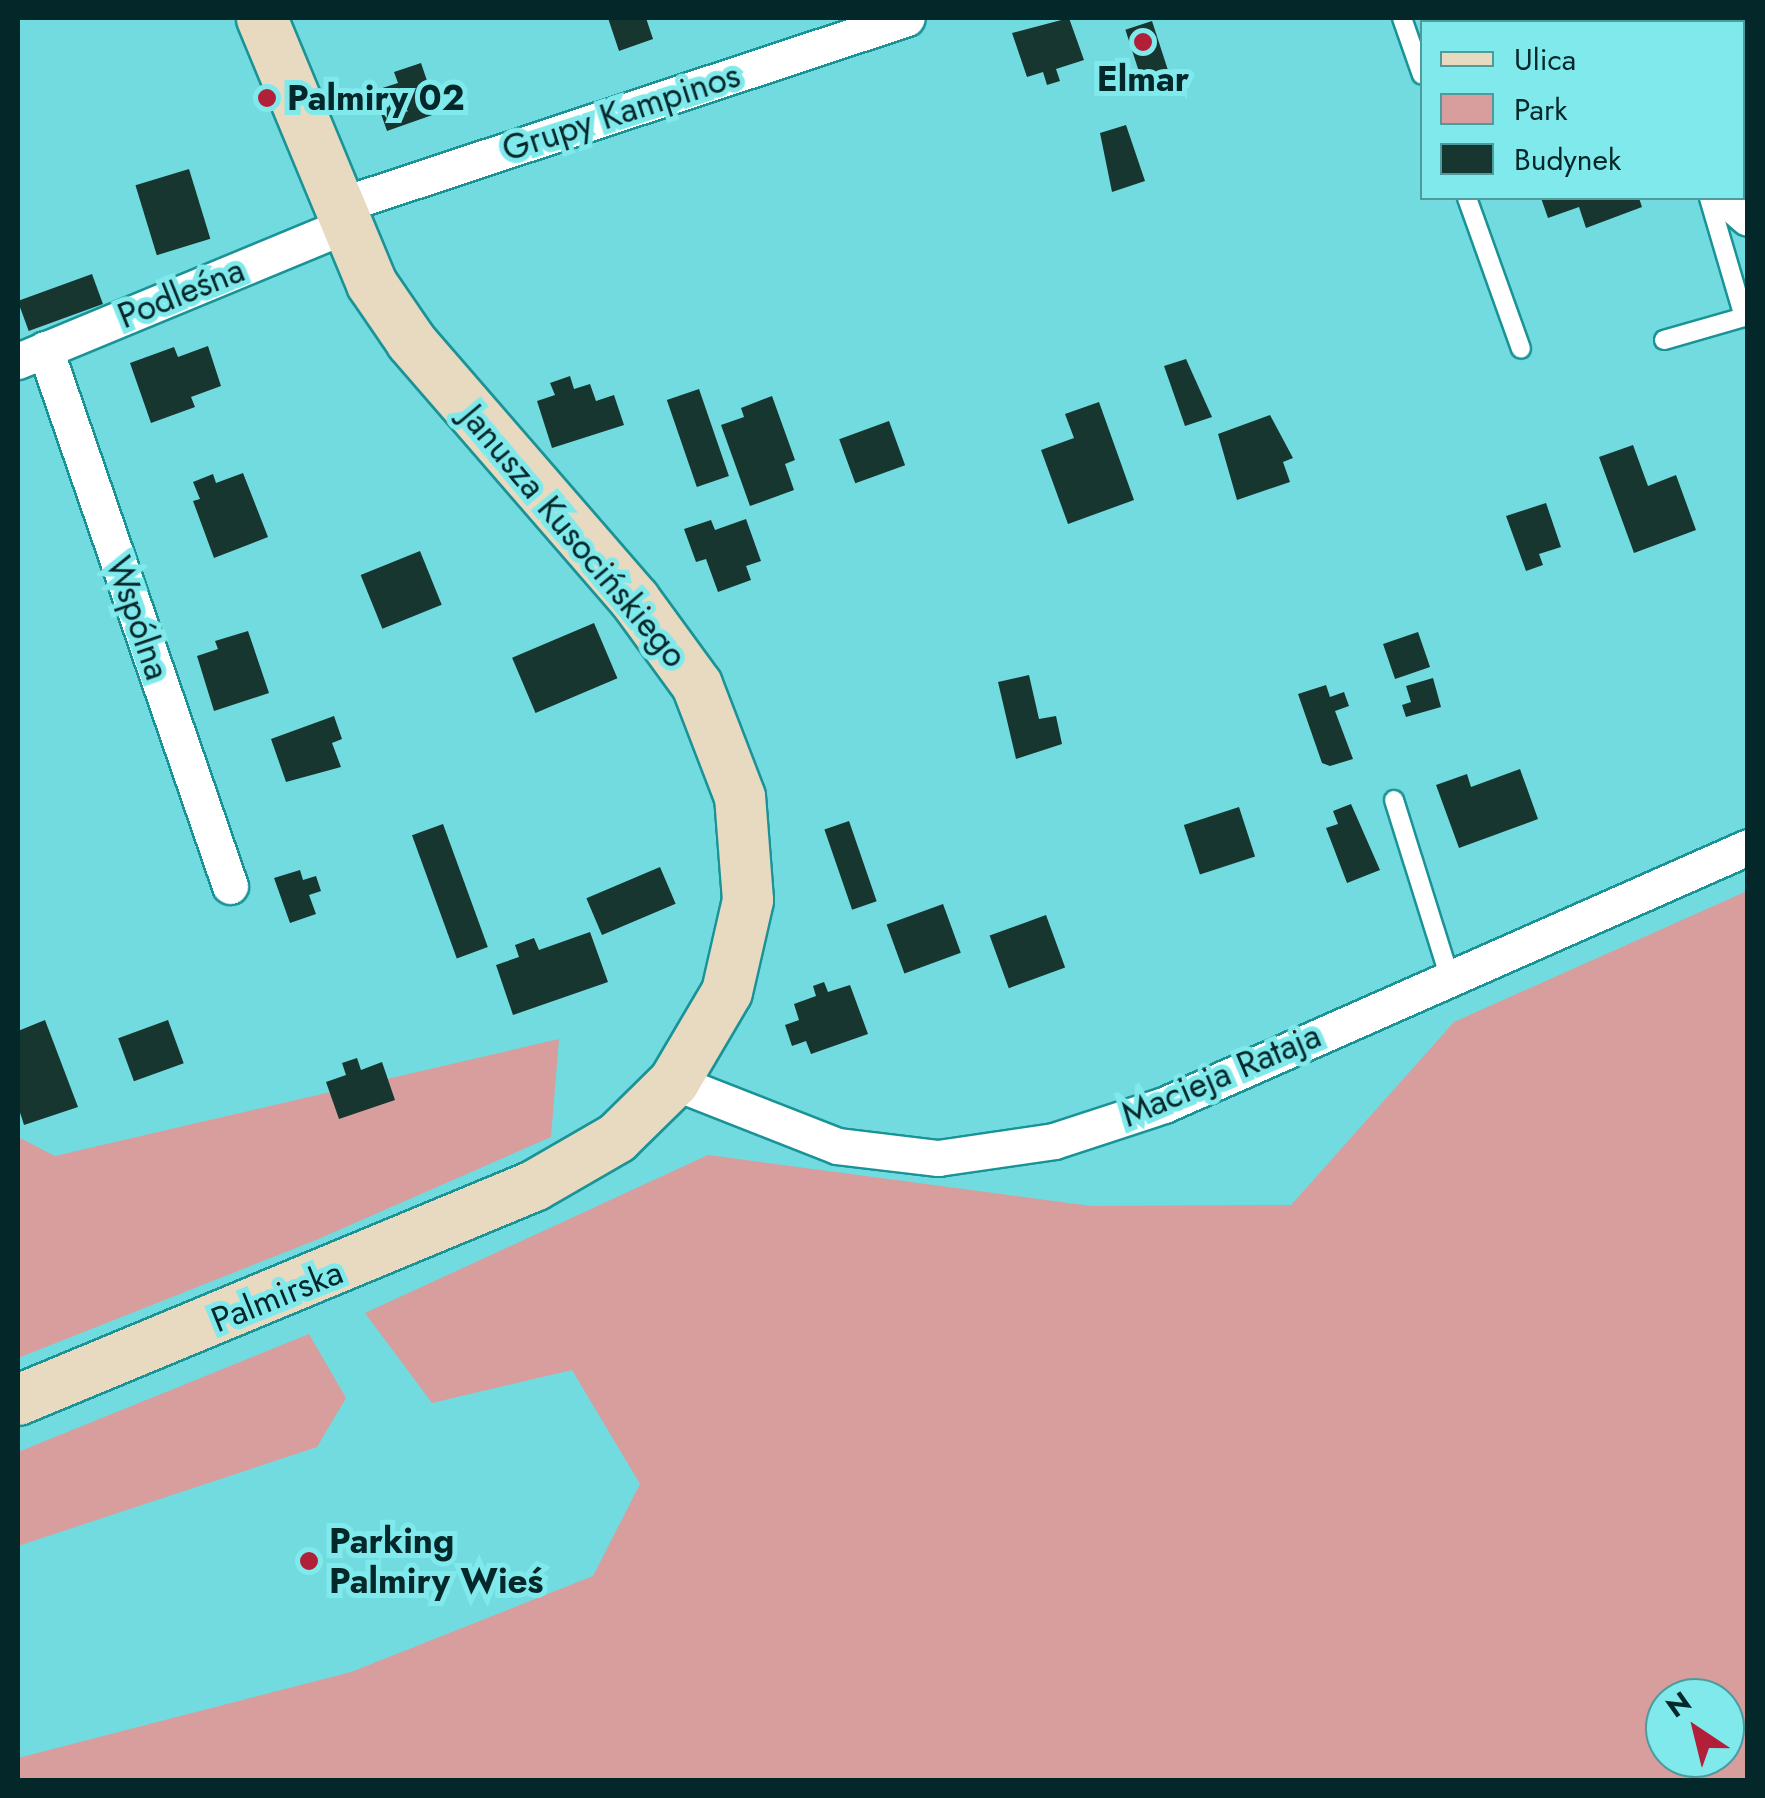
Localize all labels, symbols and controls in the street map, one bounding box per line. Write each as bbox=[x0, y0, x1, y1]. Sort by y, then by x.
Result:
legend bbox=[1420, 20, 1745, 200]
marker: Elmar bbox=[1132, 31, 1154, 53]
text: Ulica bbox=[1514, 38, 1576, 81]
street label: Grupy Kampinos bbox=[497, 54, 745, 170]
place label: Elmar bbox=[1097, 58, 1189, 100]
place label: Palmiry 02 bbox=[287, 77, 465, 119]
marker: Palmiry 02 bbox=[256, 87, 278, 109]
text: Park bbox=[1514, 88, 1567, 131]
text: Budynek bbox=[1514, 138, 1621, 181]
street label: Podleśna bbox=[112, 249, 250, 337]
street label: Janusza Kusocińskiego bbox=[452, 396, 696, 676]
street label: Wspólna bbox=[97, 551, 179, 685]
street label: Macieja Rataja bbox=[1115, 1014, 1327, 1136]
street label: Palmirska bbox=[205, 1251, 349, 1341]
place label: Parking Palmiry Wieś bbox=[329, 1520, 544, 1602]
marker: Parking Palmiry Wieś bbox=[298, 1550, 320, 1572]
north arrow bbox=[1645, 1678, 1745, 1778]
text: N bbox=[1658, 1681, 1700, 1728]

